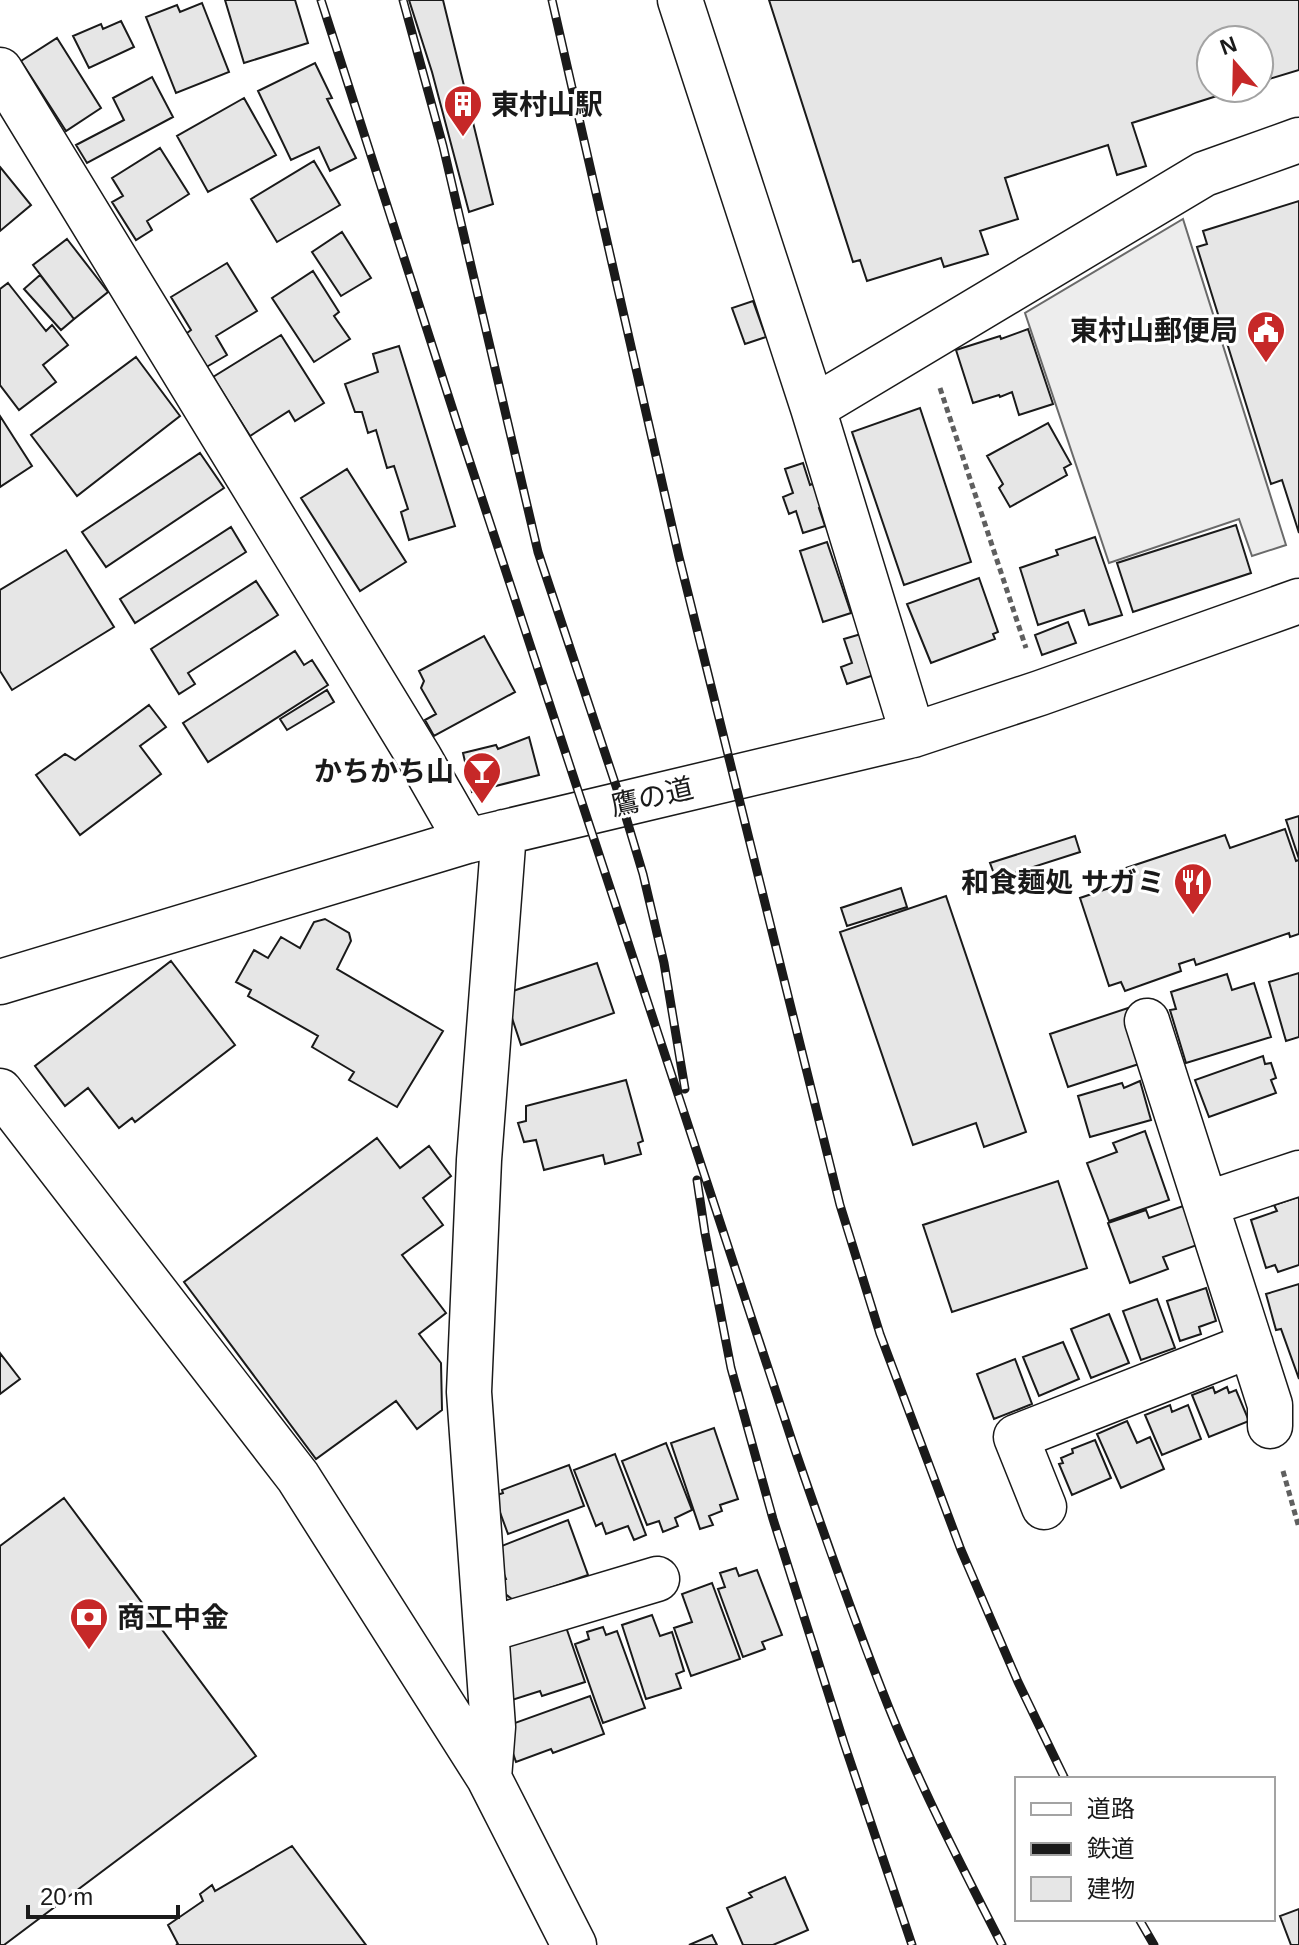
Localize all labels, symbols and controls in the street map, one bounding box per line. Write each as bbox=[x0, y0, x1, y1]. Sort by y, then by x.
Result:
north arrow bbox=[1195, 24, 1275, 104]
text: N bbox=[1217, 31, 1240, 60]
building icon: 東村山駅 bbox=[442, 83, 484, 138]
place label: 東村山駅 bbox=[491, 89, 603, 120]
public building icon: 東村山郵便局 bbox=[1245, 309, 1287, 364]
place label: 東村山郵便局 bbox=[1070, 315, 1238, 346]
bar icon: かちかち山 bbox=[461, 750, 503, 805]
place label: かちかち山 bbox=[314, 756, 454, 787]
street label: 鷹の道 bbox=[608, 772, 696, 822]
restaurant icon: 和食麺処 サガミ bbox=[1172, 861, 1214, 916]
place label: 和食麺処 サガミ bbox=[961, 867, 1165, 898]
bank icon: 商工中金 bbox=[68, 1596, 110, 1651]
place label: 商工中金 bbox=[117, 1602, 229, 1633]
legend bbox=[1015, 1777, 1275, 1921]
text: 道路 bbox=[1087, 1795, 1135, 1822]
text: 鉄道 bbox=[1087, 1835, 1135, 1862]
scale bar bbox=[28, 1869, 178, 1919]
text: 建物 bbox=[1087, 1875, 1135, 1902]
text: 20 m bbox=[40, 1883, 93, 1910]

